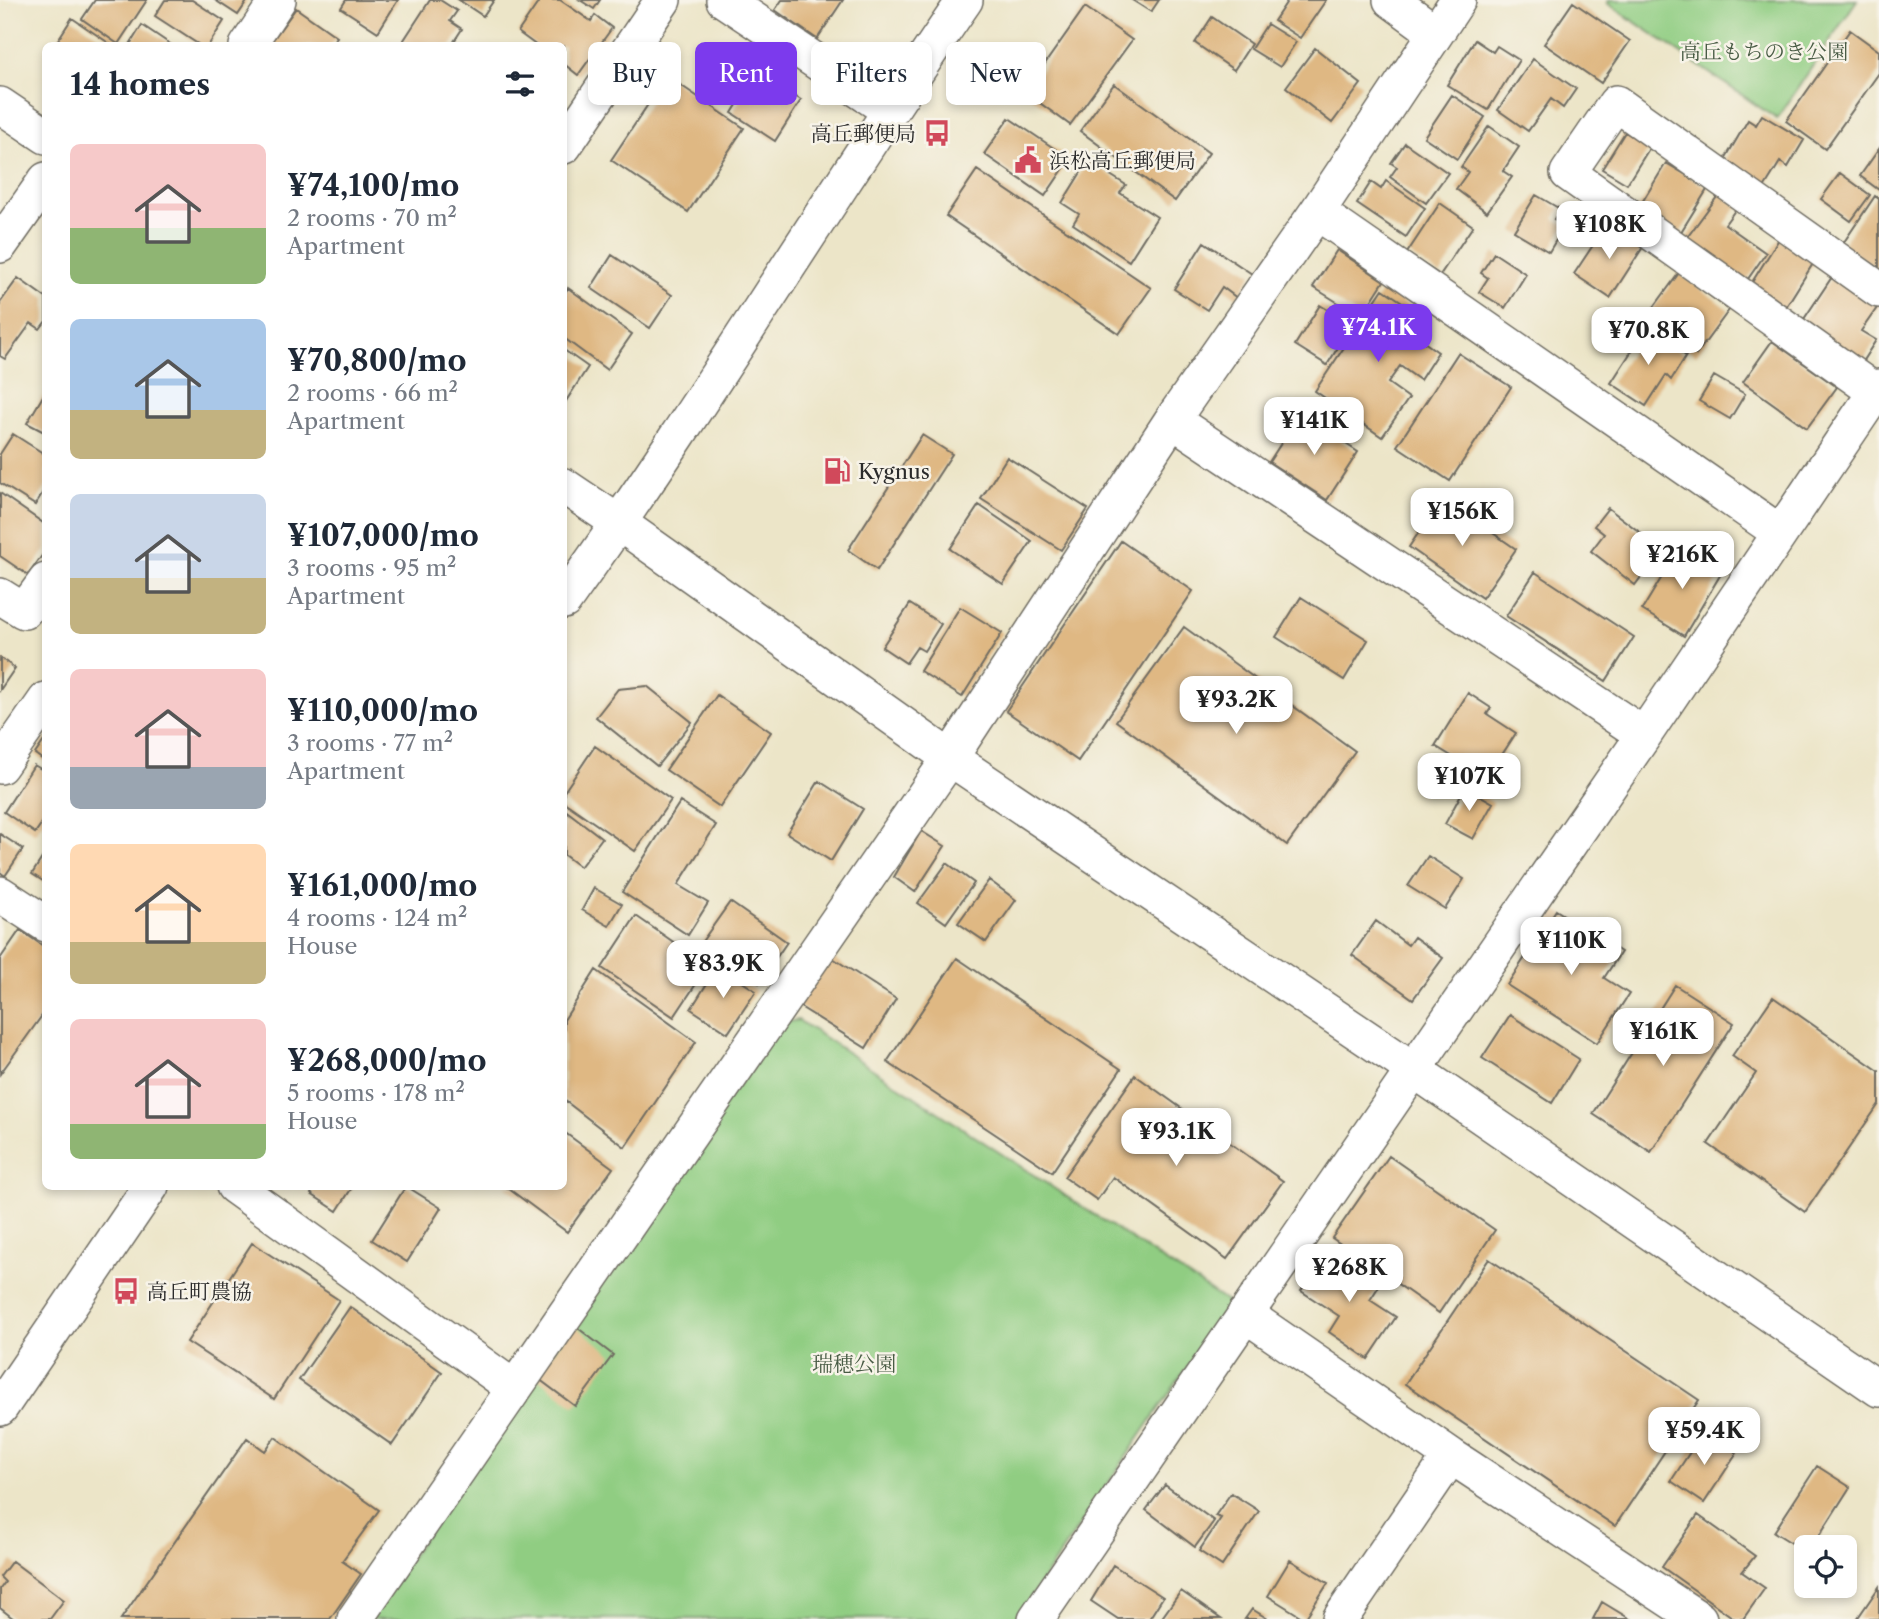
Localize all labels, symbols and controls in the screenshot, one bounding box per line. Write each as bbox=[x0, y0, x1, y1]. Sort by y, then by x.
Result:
park label: 高丘もちのき公園 bbox=[1680, 39, 1848, 64]
chip: Buy bbox=[588, 42, 681, 105]
chip: Rent bbox=[695, 42, 797, 105]
chip: Filters bbox=[811, 42, 932, 105]
chip: New bbox=[946, 42, 1046, 105]
icon: filters bbox=[501, 65, 539, 103]
text: 14 homes bbox=[70, 66, 210, 103]
bus stop icon: 高丘郵便局 bbox=[922, 118, 952, 148]
place label: 高丘郵便局 bbox=[811, 121, 916, 146]
public building icon: 浜松高丘郵便局 bbox=[1013, 145, 1043, 175]
place label: 浜松高丘郵便局 bbox=[1049, 148, 1196, 173]
text: ¥74,100/mo bbox=[287, 167, 459, 204]
icon: home bbox=[126, 172, 210, 256]
pin: ¥108K bbox=[1560, 202, 1658, 261]
text: 2 rooms · 70 m² bbox=[287, 204, 457, 232]
text: ¥108K bbox=[1572, 210, 1646, 238]
text: Apartment bbox=[287, 232, 405, 260]
pin: ¥74.1K bbox=[1321, 304, 1435, 364]
pin: ¥70.8K bbox=[1591, 308, 1705, 367]
text: ¥74.1K bbox=[1340, 313, 1416, 341]
text: ¥70.8K bbox=[1607, 316, 1689, 344]
text: ¥70,800/mo bbox=[287, 342, 467, 379]
icon: home bbox=[126, 347, 210, 431]
text: 2 rooms · 66 m² bbox=[287, 379, 458, 407]
pin: ¥141K bbox=[1265, 398, 1363, 457]
text: ¥141K bbox=[1280, 406, 1348, 434]
text: Apartment bbox=[287, 407, 405, 435]
fuel station icon: Kygnus bbox=[822, 456, 852, 486]
place label: Kygnus bbox=[858, 459, 930, 484]
pin: ¥156K bbox=[1413, 489, 1511, 548]
text: ¥156K bbox=[1427, 497, 1497, 525]
text: ¥107,000/mo bbox=[287, 517, 479, 554]
icon: home bbox=[126, 522, 210, 606]
pin: ¥216K bbox=[1633, 532, 1731, 591]
text: ¥216K bbox=[1646, 540, 1718, 568]
text: 3 rooms · 95 m² bbox=[287, 554, 456, 582]
text: Apartment bbox=[287, 582, 405, 610]
pin: ¥93.2K bbox=[1179, 676, 1293, 736]
text: ¥93.2K bbox=[1196, 685, 1276, 713]
text: ¥110,000/mo bbox=[287, 692, 478, 729]
icon: home bbox=[126, 697, 210, 781]
text: 3 rooms · 77 m² bbox=[287, 729, 453, 757]
pin: ¥107K bbox=[1420, 754, 1518, 813]
text: Apartment bbox=[287, 757, 405, 785]
text: ¥107K bbox=[1434, 762, 1504, 790]
text: ¥161,000/mo bbox=[287, 867, 477, 904]
icon: home bbox=[126, 872, 210, 956]
text: 4 rooms · 124 m² bbox=[287, 904, 467, 932]
pin: ¥110K bbox=[1522, 918, 1620, 977]
text: ¥110K bbox=[1536, 926, 1606, 954]
text: House bbox=[287, 932, 357, 960]
pin: ¥83.9K bbox=[666, 940, 780, 1000]
text: ¥83.9K bbox=[683, 949, 763, 977]
pin: ¥161K bbox=[1614, 1009, 1712, 1068]
text: ¥161K bbox=[1629, 1017, 1697, 1045]
text: ¥268,000/mo bbox=[287, 1042, 487, 1079]
icon: home bbox=[126, 1047, 210, 1131]
text: 5 rooms · 178 m² bbox=[287, 1079, 465, 1107]
text: House bbox=[287, 1107, 357, 1135]
pin: ¥93.1K bbox=[1119, 1108, 1233, 1168]
text: ¥93.1K bbox=[1137, 1117, 1215, 1145]
pin: ¥268K bbox=[1300, 1244, 1398, 1304]
text: ¥268K bbox=[1311, 1253, 1387, 1281]
bus stop icon: 高丘町農協 bbox=[111, 1276, 141, 1306]
place label: 高丘町農協 bbox=[147, 1279, 252, 1304]
park label: 瑞穂公園 bbox=[812, 1351, 896, 1376]
pin: ¥59.4K bbox=[1647, 1408, 1761, 1467]
text: ¥59.4K bbox=[1664, 1416, 1744, 1444]
map controls bbox=[1794, 1535, 1857, 1598]
button: locate bbox=[1794, 1535, 1857, 1598]

